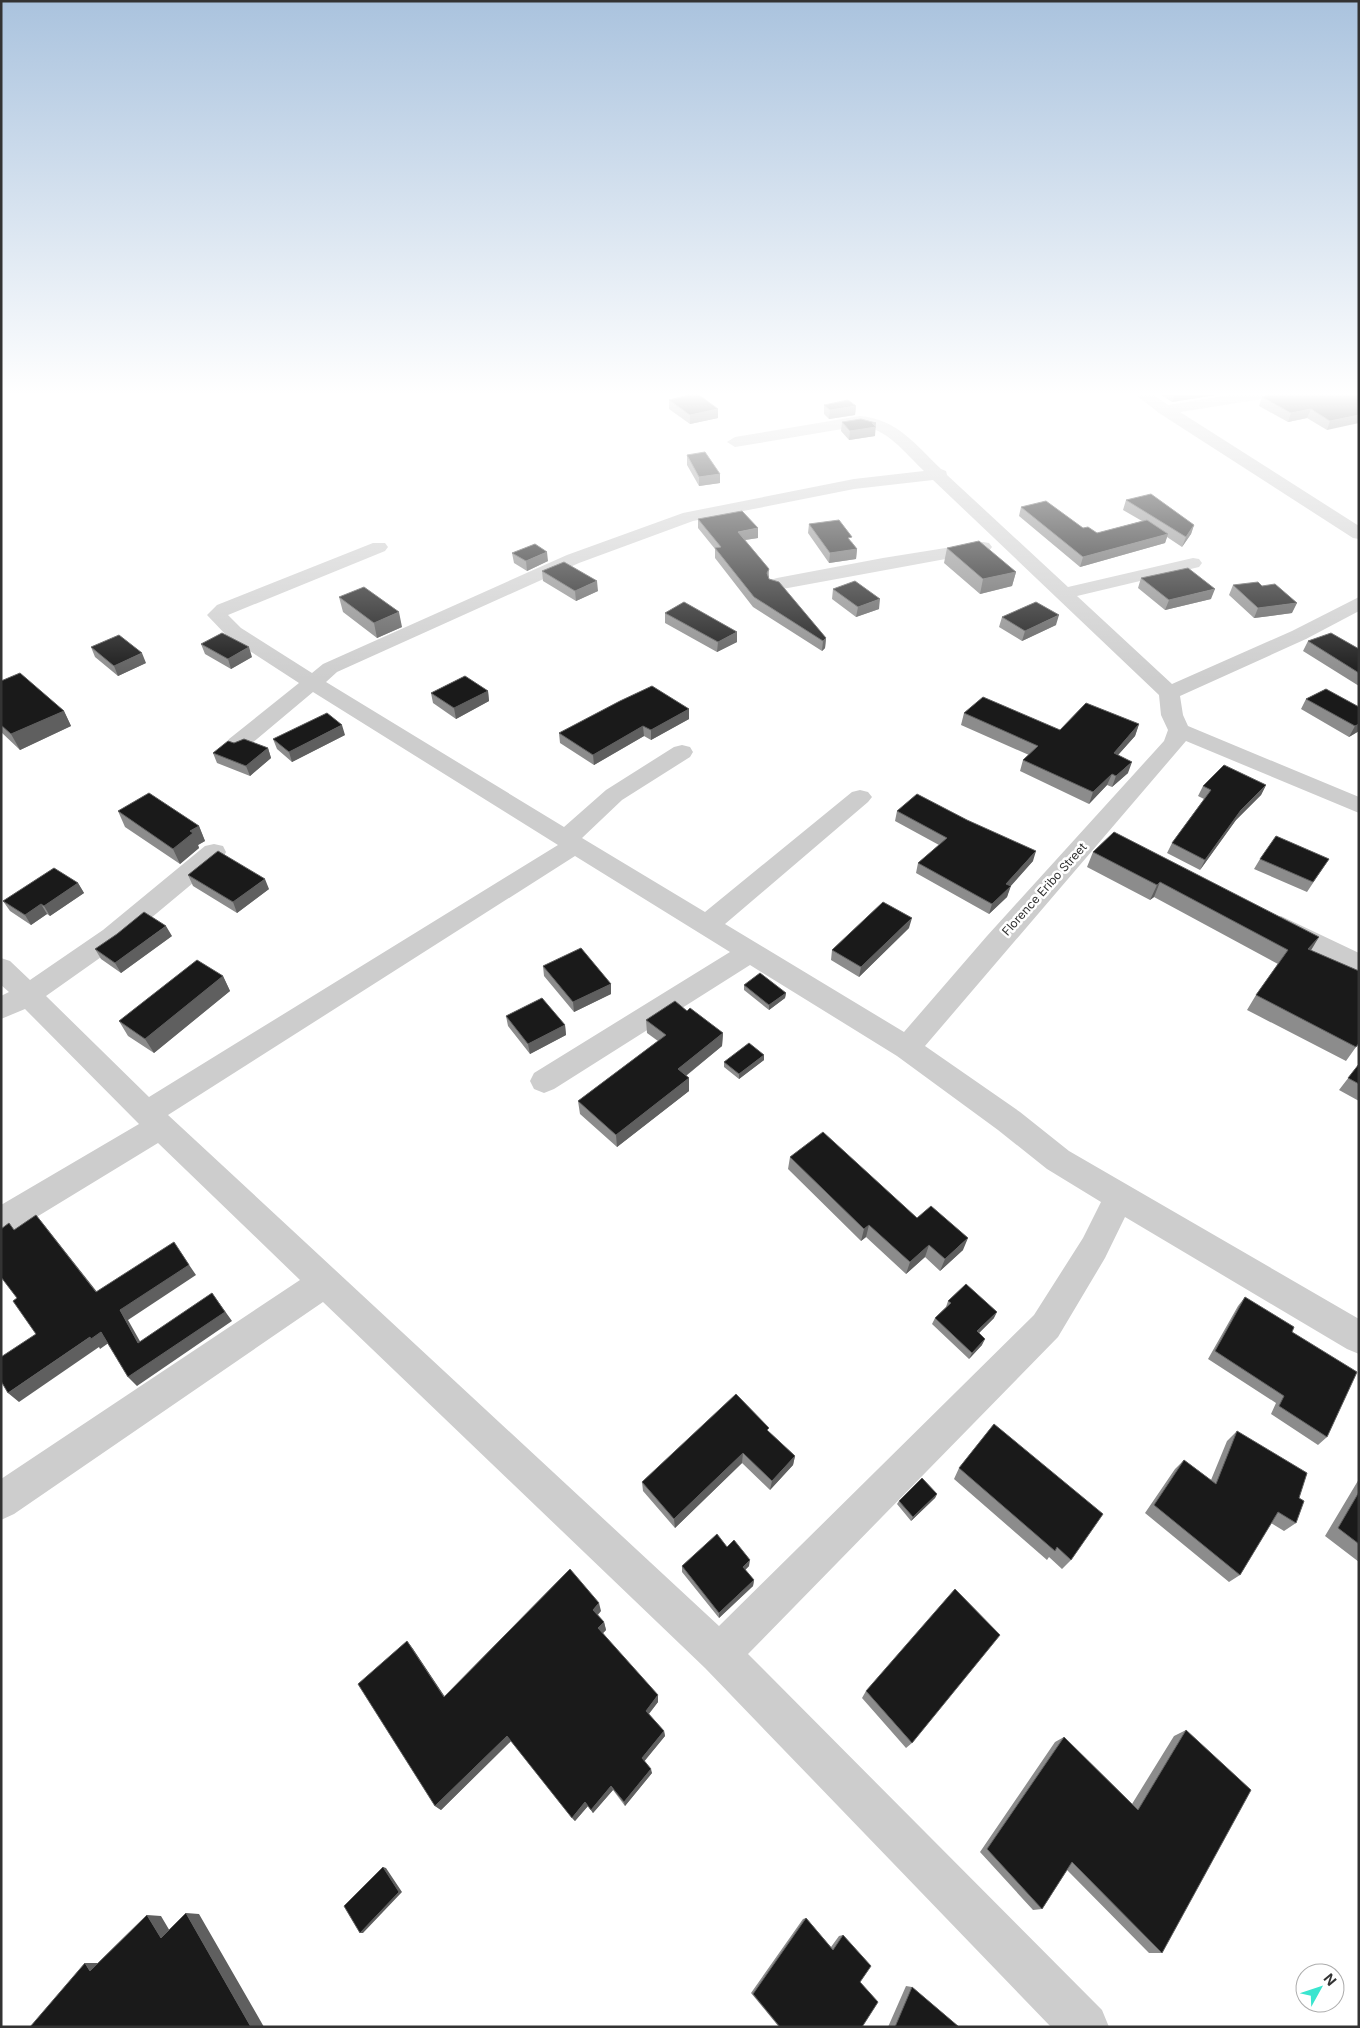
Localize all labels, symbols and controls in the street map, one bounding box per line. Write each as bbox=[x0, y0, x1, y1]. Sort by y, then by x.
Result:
street label: Florence Eribo Street bbox=[998, 840, 1090, 938]
north arrow bbox=[1295, 1963, 1345, 2013]
text: N bbox=[1320, 1970, 1340, 1989]

